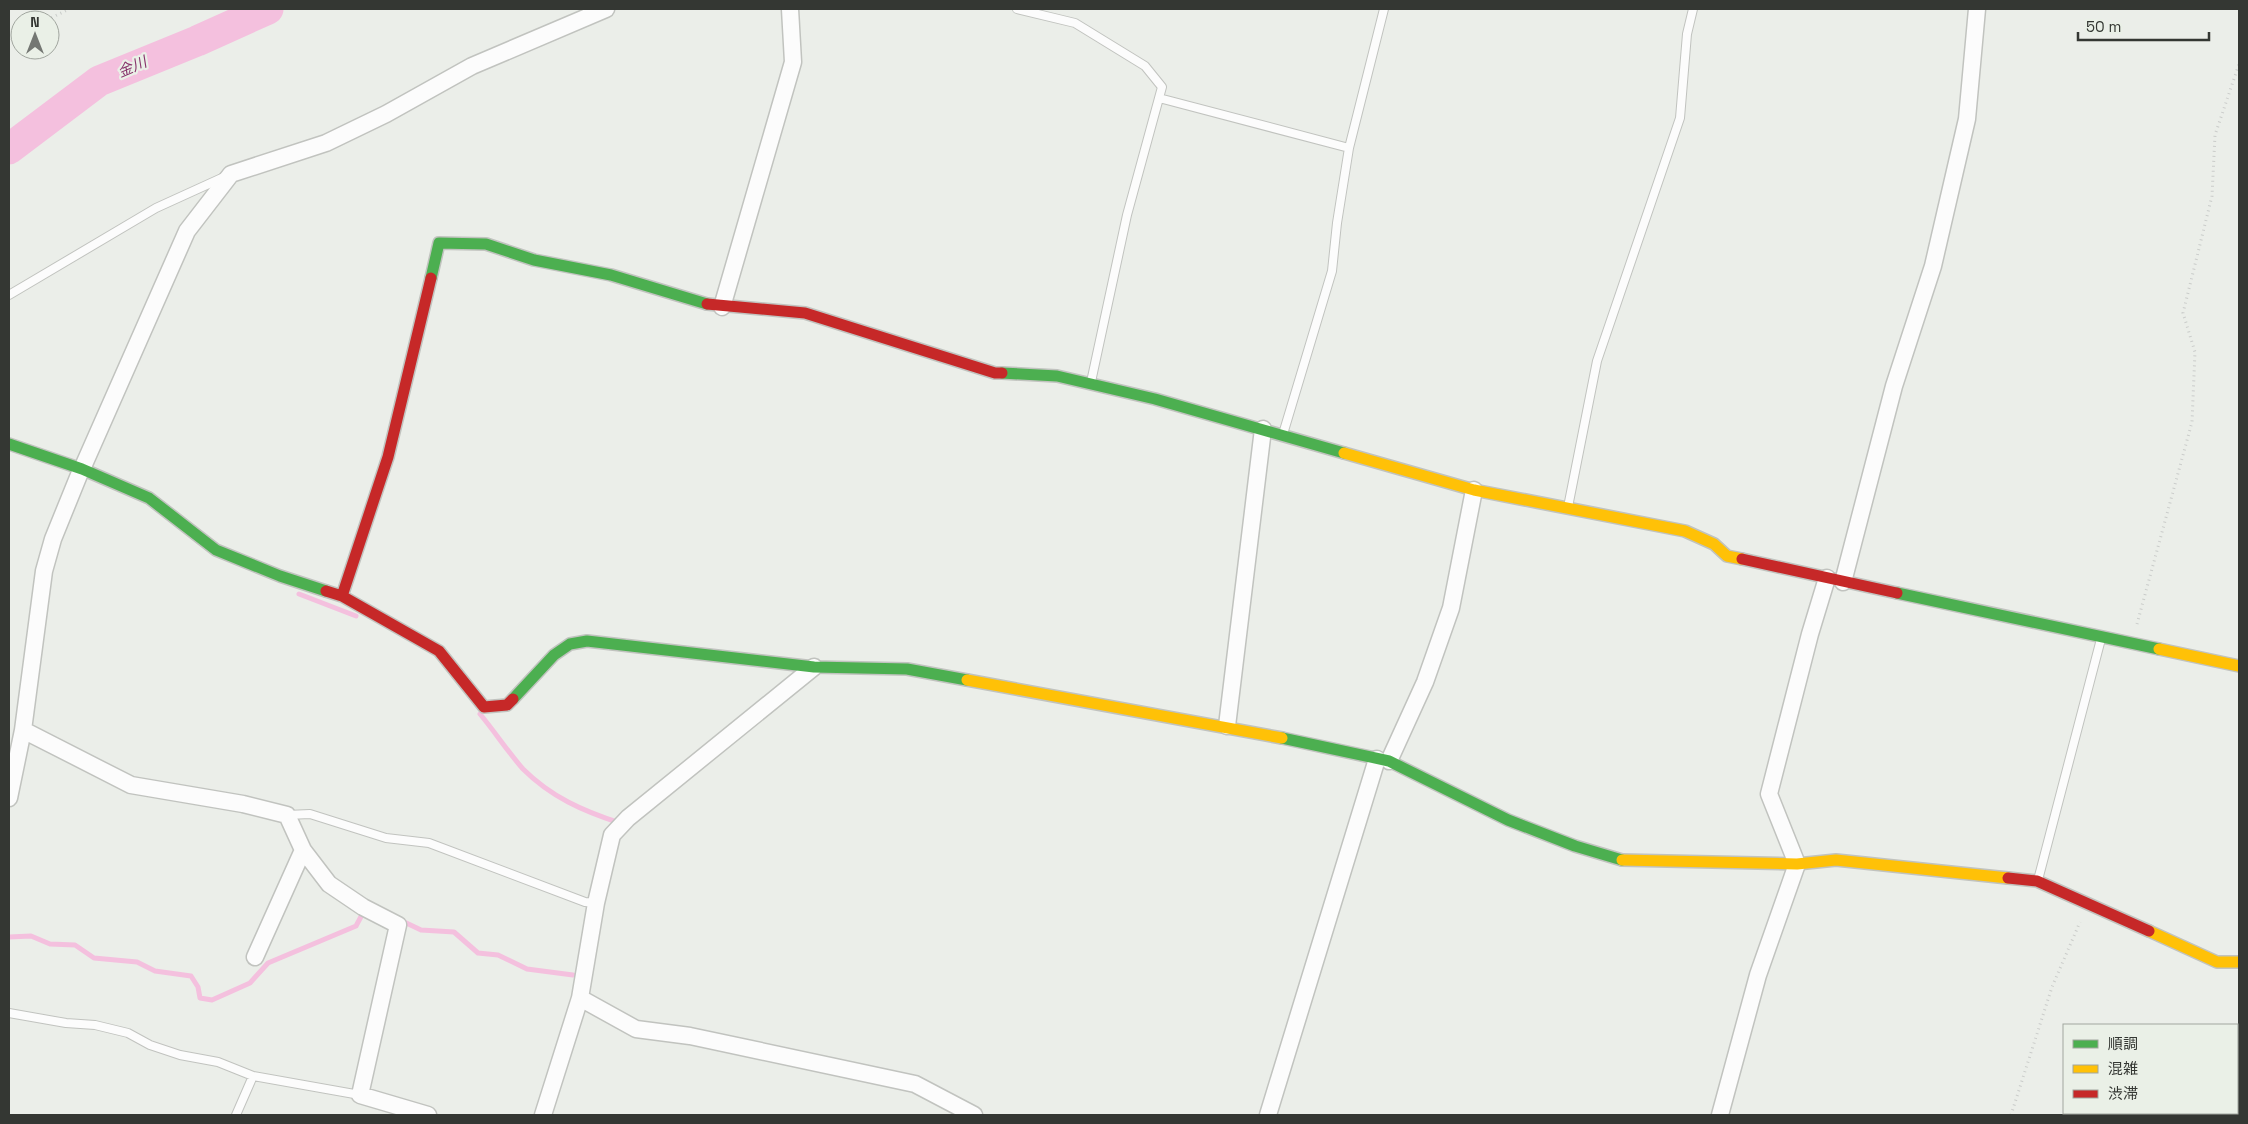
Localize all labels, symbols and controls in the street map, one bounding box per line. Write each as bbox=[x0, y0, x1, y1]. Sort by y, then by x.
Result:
north arrow bbox=[10, 10, 60, 60]
scale bar bbox=[2078, 10, 2209, 42]
text: N bbox=[30, 13, 40, 31]
text: 50 m bbox=[2086, 17, 2121, 36]
water label: 金川 bbox=[114, 51, 151, 81]
legend bbox=[2063, 1024, 2238, 1114]
text: 順調 bbox=[2108, 1034, 2138, 1053]
text: 混雑 bbox=[2108, 1059, 2138, 1078]
text: 渋滞 bbox=[2108, 1084, 2138, 1103]

